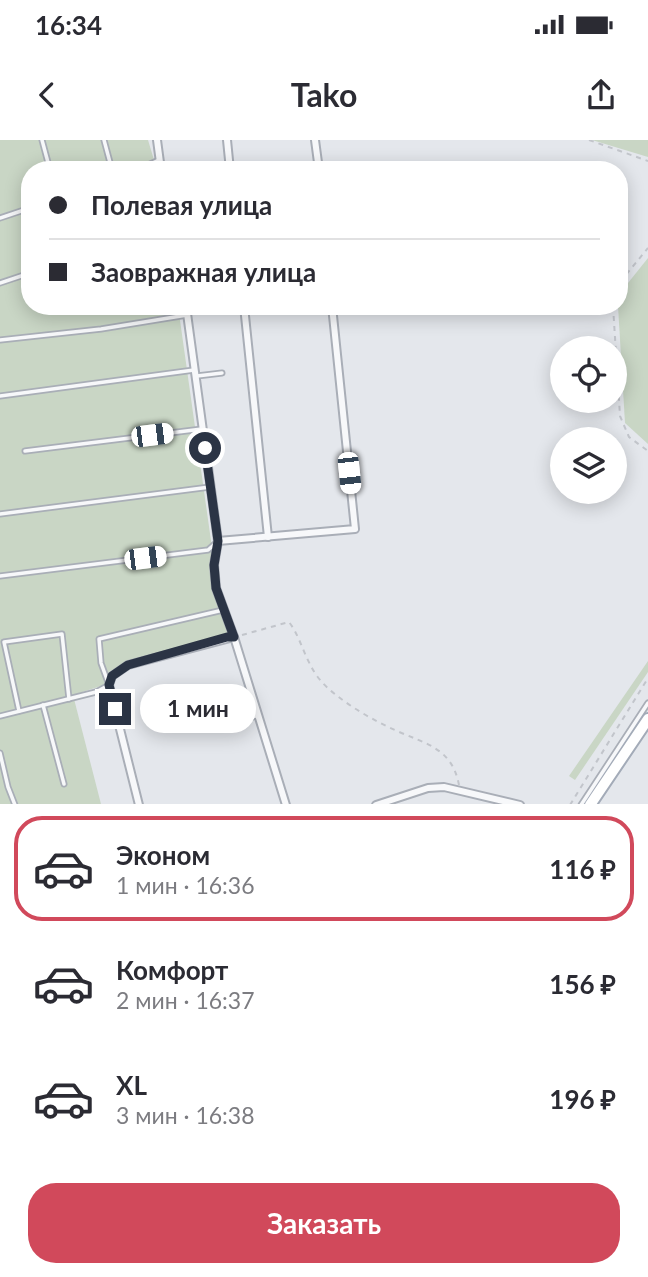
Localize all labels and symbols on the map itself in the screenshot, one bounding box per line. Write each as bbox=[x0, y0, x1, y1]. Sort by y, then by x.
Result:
car bbox=[130, 422, 175, 448]
route start bbox=[189, 432, 221, 464]
car bbox=[337, 451, 362, 495]
car bbox=[123, 545, 168, 571]
callout: 1 мин bbox=[140, 684, 255, 734]
route end bbox=[99, 693, 131, 725]

